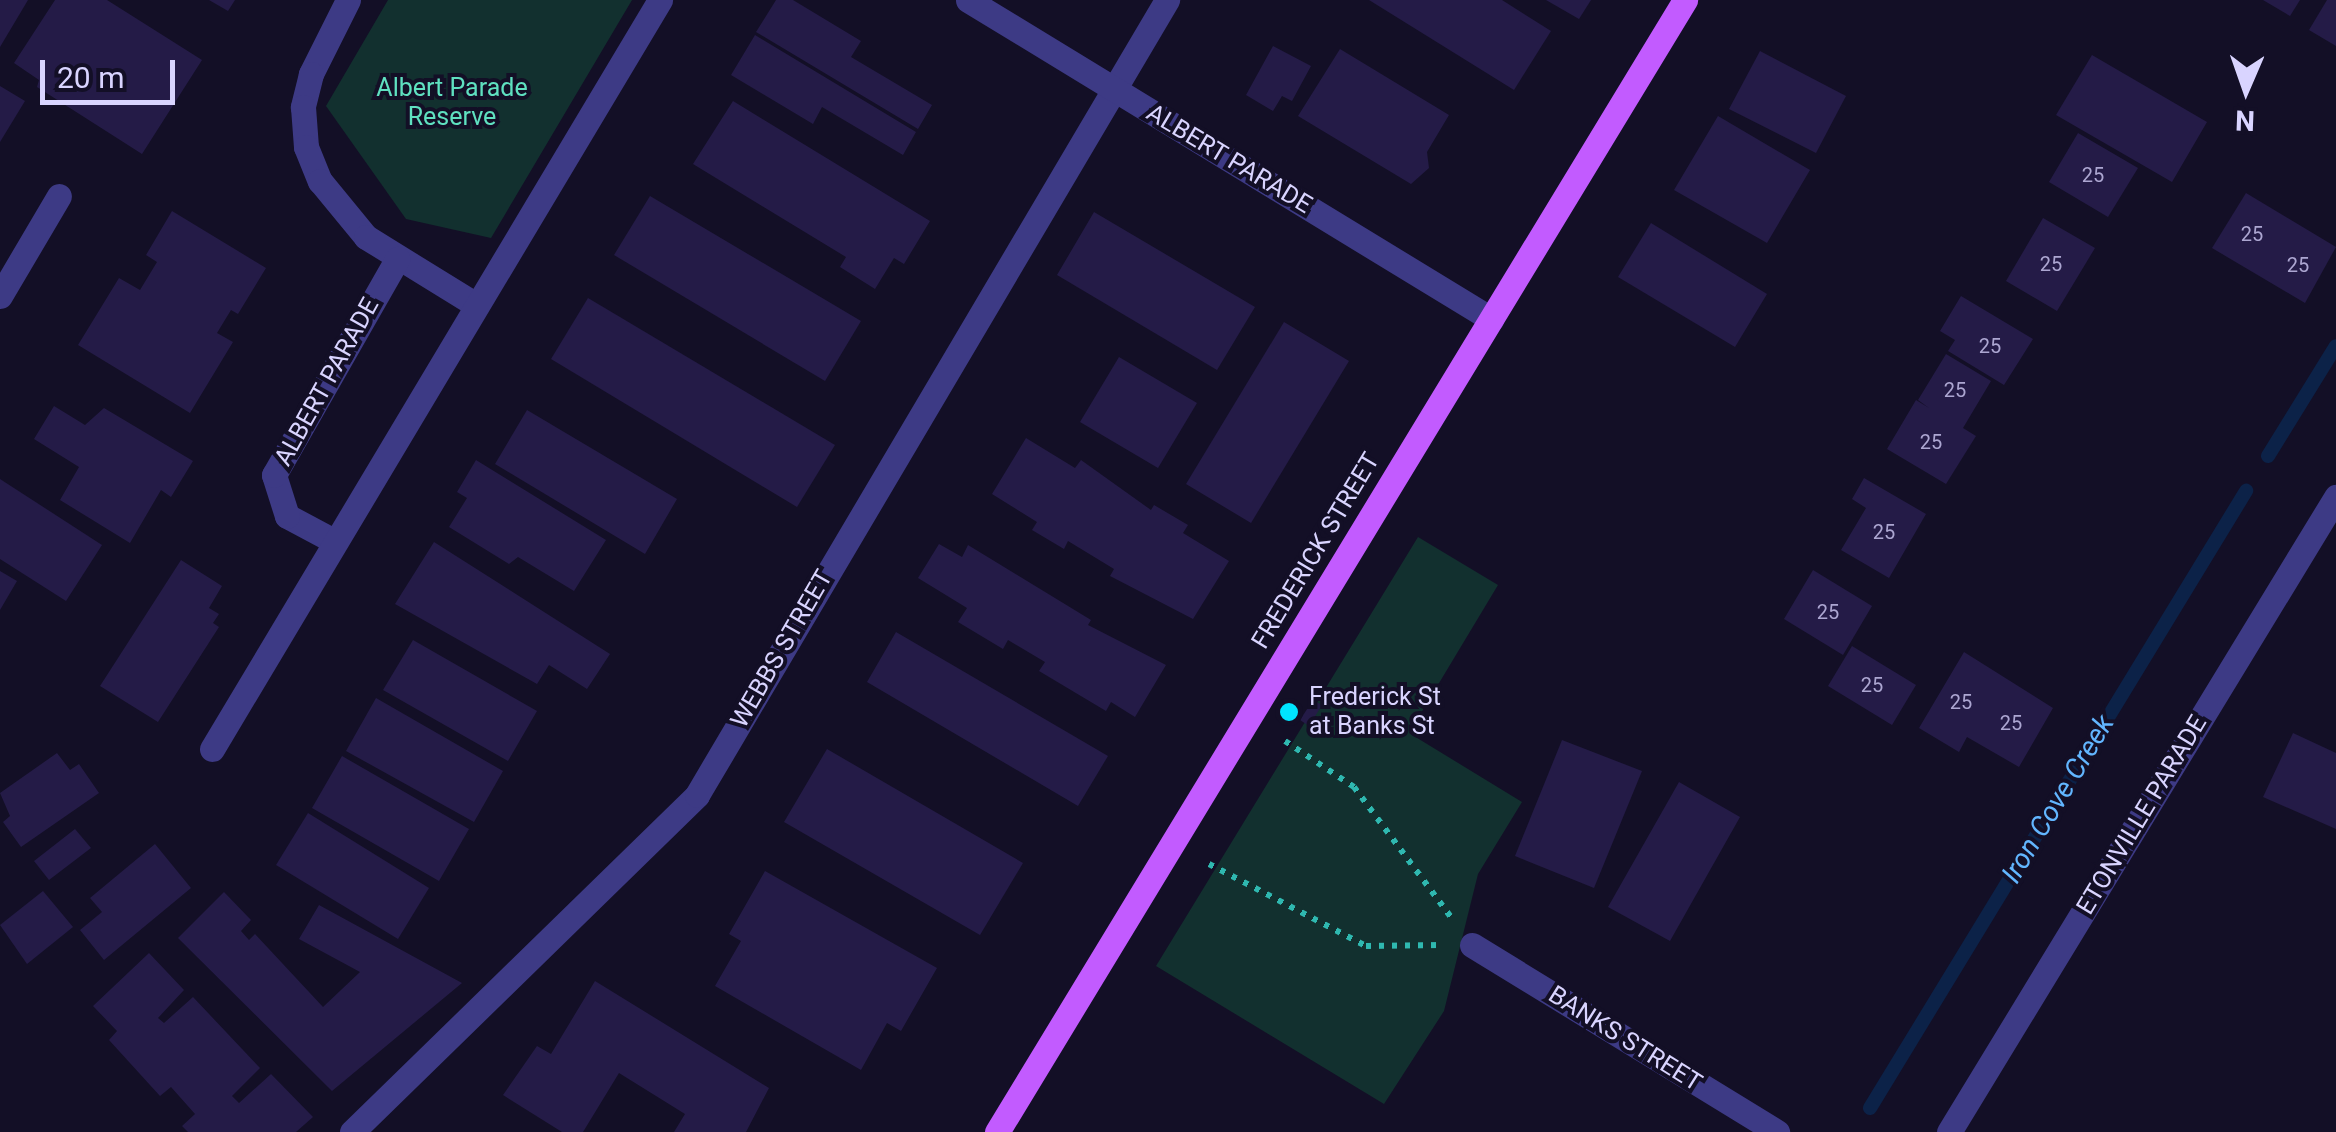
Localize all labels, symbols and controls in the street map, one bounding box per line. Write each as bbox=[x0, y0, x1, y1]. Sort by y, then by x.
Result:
scale bar bbox=[45, 40, 180, 102]
north arrow bbox=[2196, 40, 2296, 140]
text: 20 m bbox=[57, 60, 124, 95]
park label: Albert Parade Reserve bbox=[376, 74, 528, 133]
street label: ALBERT PARADE bbox=[1141, 98, 1317, 220]
text: N bbox=[2234, 104, 2255, 137]
house number: 25 bbox=[2082, 163, 2104, 187]
house number: 25 bbox=[2241, 222, 2263, 246]
house number: 25 bbox=[2040, 252, 2062, 276]
house number: 25 bbox=[2287, 253, 2309, 277]
street label: ALBERT PARADE bbox=[268, 293, 386, 471]
house number: 25 bbox=[1979, 334, 2001, 358]
house number: 25 bbox=[1944, 378, 1966, 402]
house number: 25 bbox=[1920, 430, 1942, 454]
street label: FREDERICK STREET bbox=[1246, 448, 1386, 654]
house number: 25 bbox=[1873, 520, 1895, 544]
street label: WEBBS STREET bbox=[725, 565, 839, 733]
house number: 25 bbox=[1817, 600, 1839, 624]
house number: 25 bbox=[1861, 673, 1883, 697]
place label: Frederick St at Banks St bbox=[1309, 683, 1441, 742]
house number: 25 bbox=[1950, 690, 1972, 714]
marker: Frederick St at Banks St bbox=[1278, 701, 1300, 723]
water label: Iron Cove Creek bbox=[1995, 709, 2121, 889]
street label: ETONVILLE PARADE bbox=[2071, 710, 2213, 920]
house number: 25 bbox=[2000, 711, 2022, 735]
street label: BANKS STREET bbox=[1543, 980, 1707, 1098]

